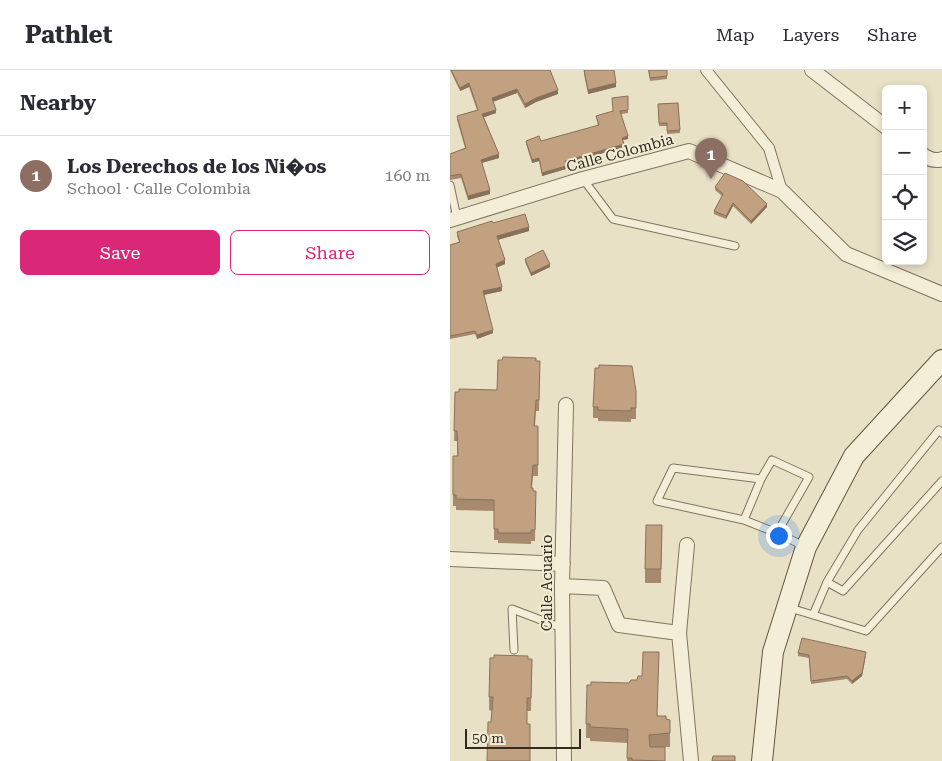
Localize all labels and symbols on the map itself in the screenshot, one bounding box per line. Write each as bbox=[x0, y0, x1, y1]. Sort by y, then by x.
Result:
street label: Calle Colombia bbox=[564, 130, 676, 176]
pin: 1 bbox=[695, 138, 727, 179]
your location bbox=[766, 523, 792, 549]
street label: Calle Acuario bbox=[538, 535, 556, 631]
scale bar bbox=[465, 726, 581, 749]

